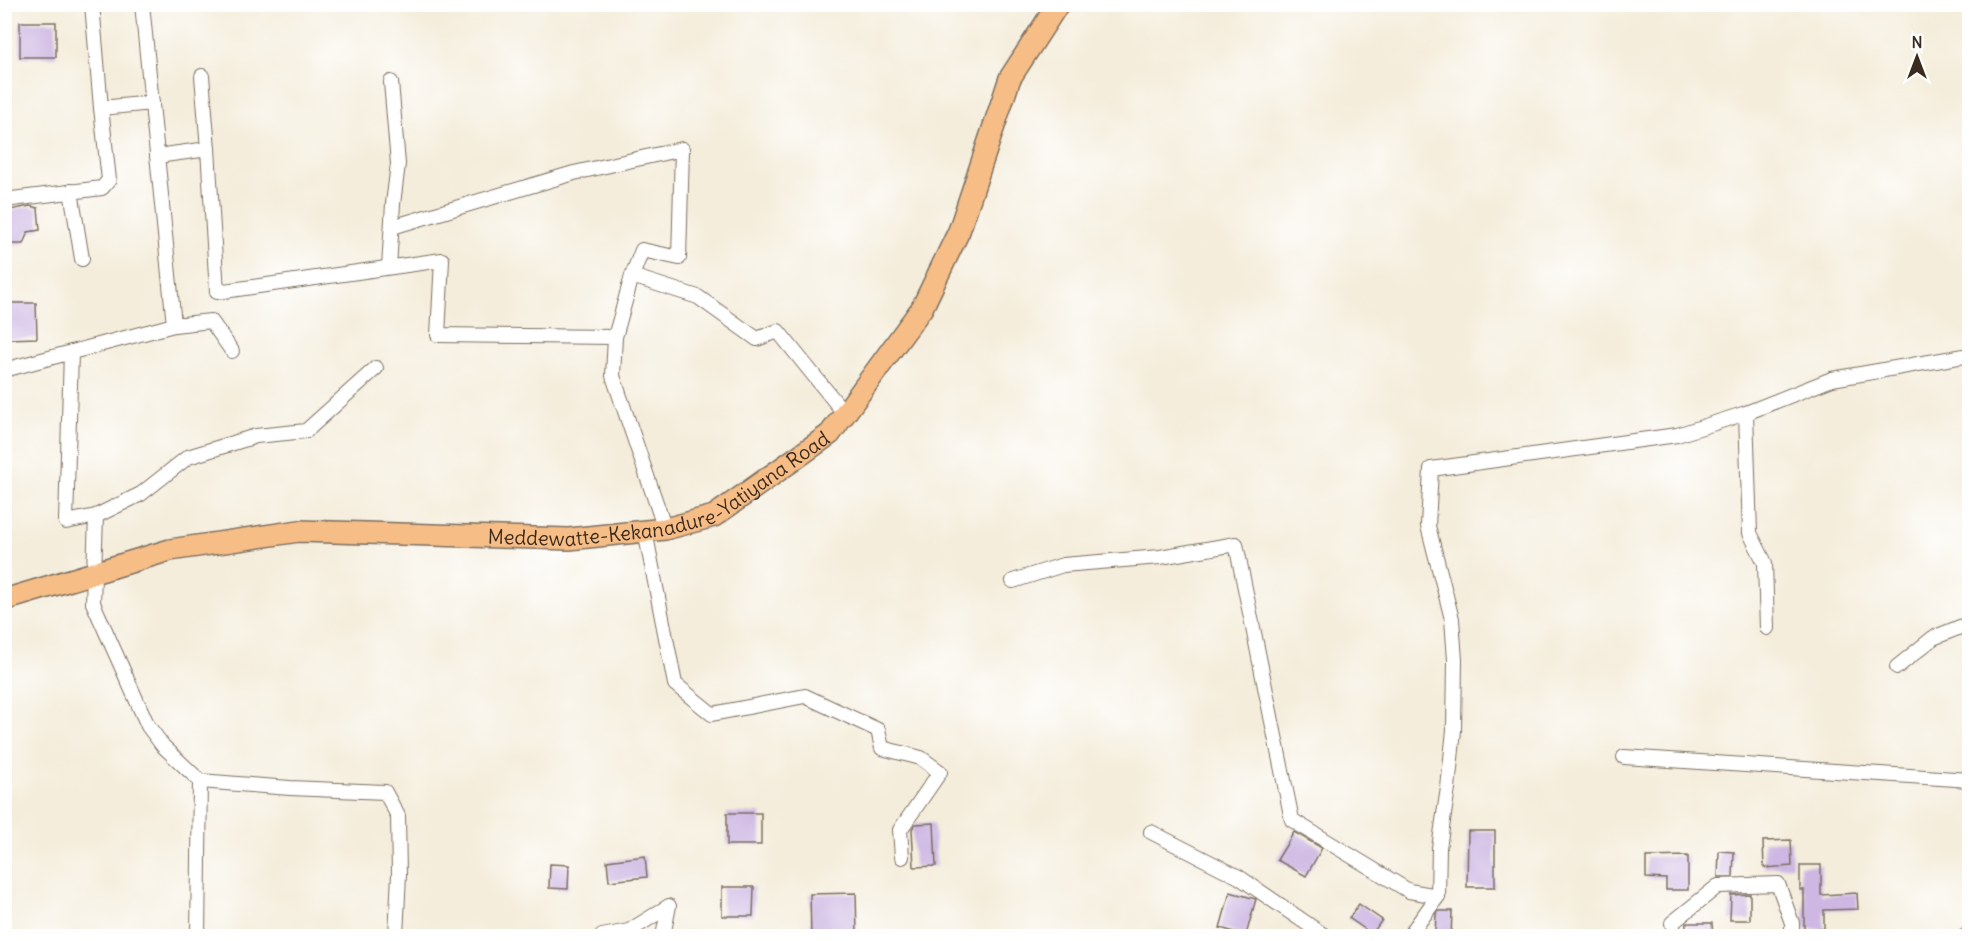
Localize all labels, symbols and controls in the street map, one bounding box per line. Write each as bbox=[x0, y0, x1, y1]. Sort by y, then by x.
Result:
north arrow bbox=[1887, 27, 1947, 87]
text: N bbox=[1911, 32, 1923, 52]
street label: Meddewatte-Kekanadure-Yatiyana Road bbox=[487, 425, 834, 551]

